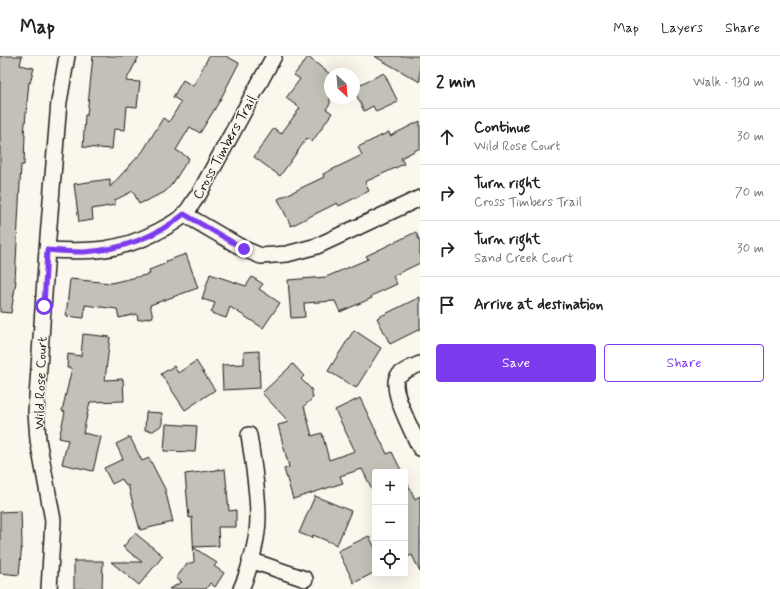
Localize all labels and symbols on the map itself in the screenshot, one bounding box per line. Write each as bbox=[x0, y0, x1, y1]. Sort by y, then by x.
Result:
north arrow bbox=[324, 68, 360, 104]
street label: Cross Timbers Trail bbox=[189, 92, 261, 203]
route end bbox=[235, 240, 253, 258]
route start bbox=[35, 297, 53, 315]
street label: Wild Rose Court bbox=[30, 336, 52, 430]

